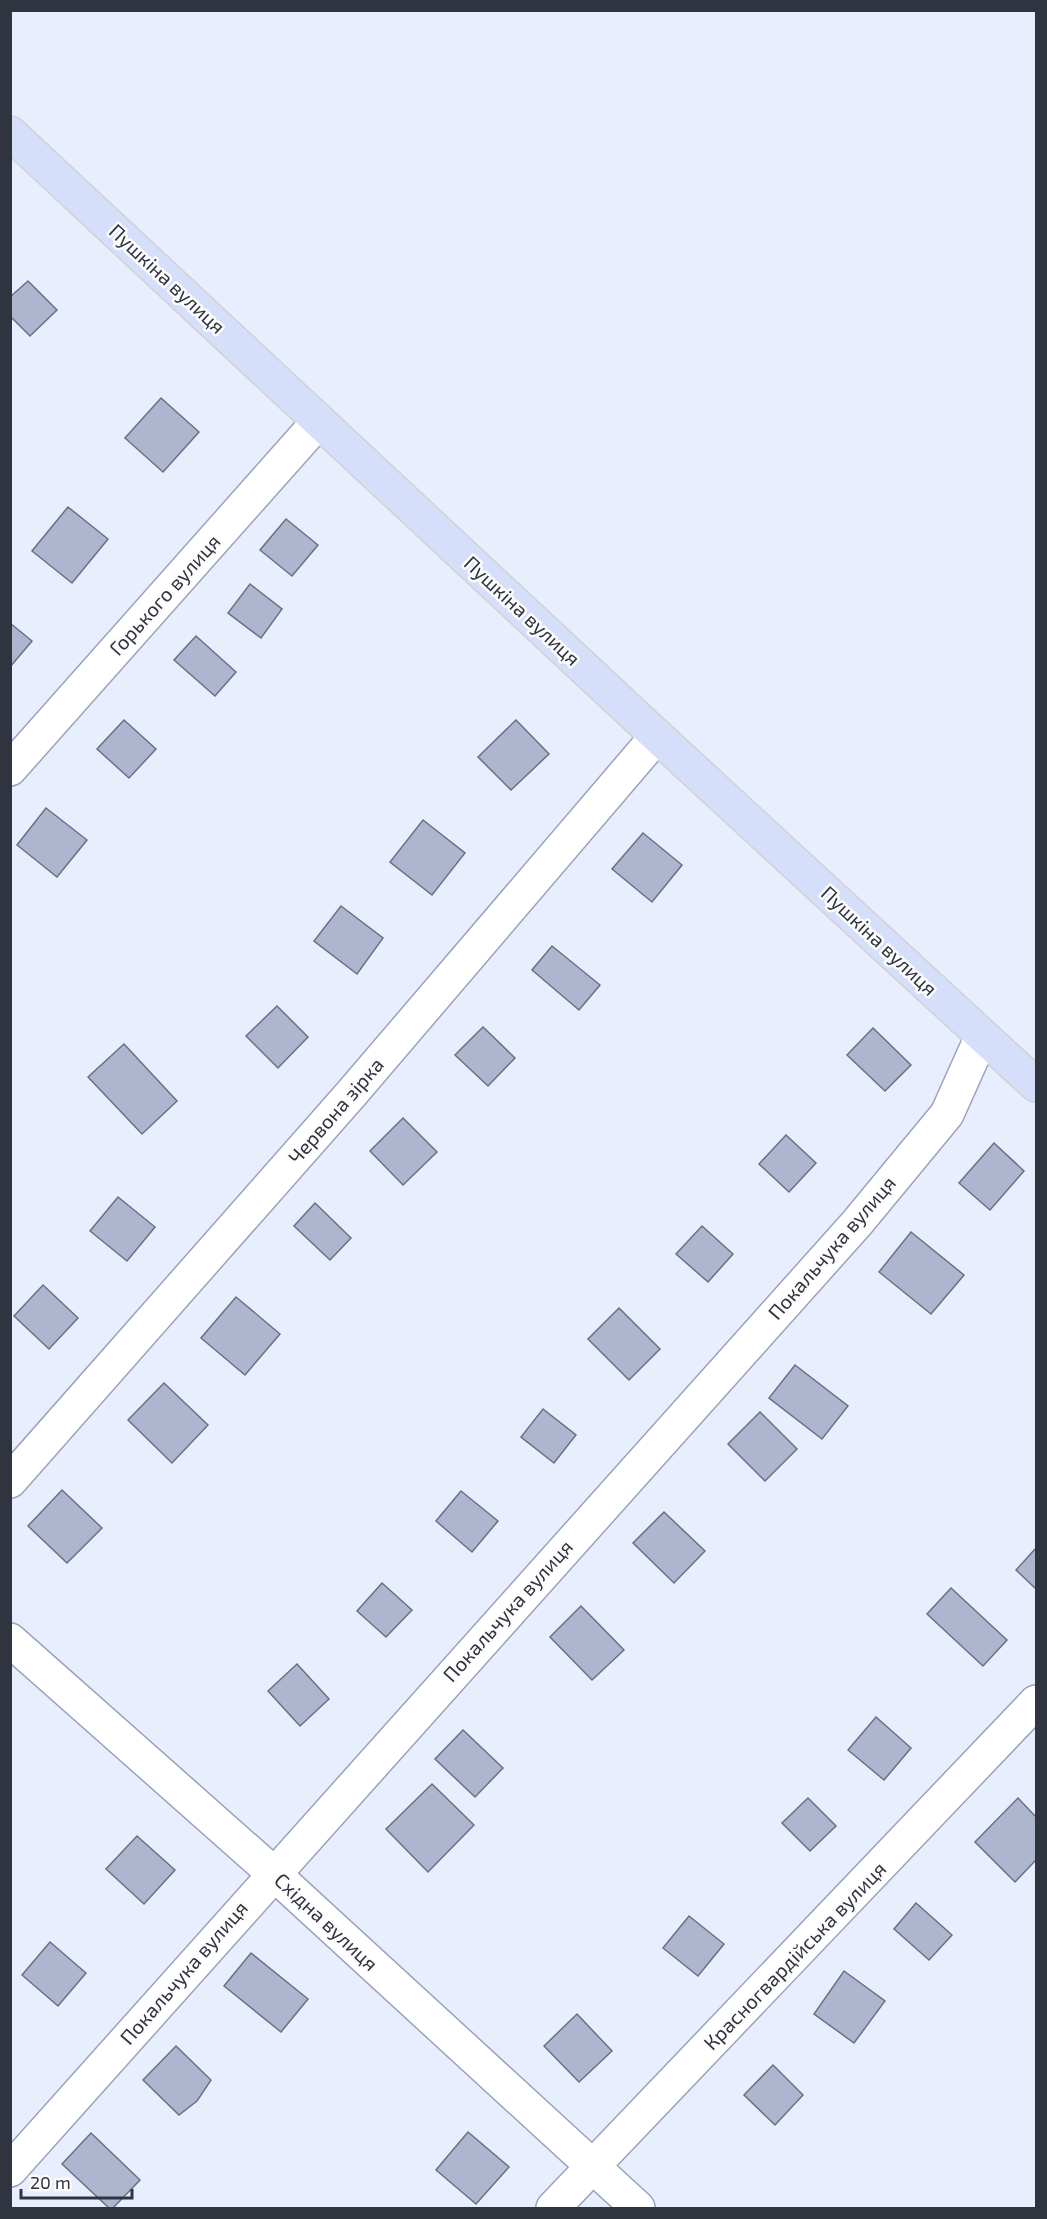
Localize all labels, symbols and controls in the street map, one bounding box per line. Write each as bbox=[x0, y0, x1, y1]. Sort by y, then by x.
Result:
street label: Пушкіна вулиця bbox=[104, 218, 231, 339]
street label: Горького вулиця bbox=[104, 529, 226, 660]
street label: Пушкіна вулиця bbox=[459, 550, 586, 671]
street label: Пушкіна вулиця bbox=[816, 880, 943, 1001]
street label: Червона зірка bbox=[283, 1052, 388, 1168]
street label: Покальчука вулиця bbox=[762, 1171, 901, 1325]
street label: Покальчука вулиця bbox=[437, 1535, 578, 1687]
street label: Красногвардійська вулиця bbox=[698, 1856, 891, 2055]
street label: Східна вулиця bbox=[269, 1867, 383, 1976]
street label: Покальчука вулиця bbox=[114, 1896, 253, 2050]
scale bar bbox=[21, 2162, 132, 2200]
text: 20 m bbox=[30, 2171, 71, 2193]

